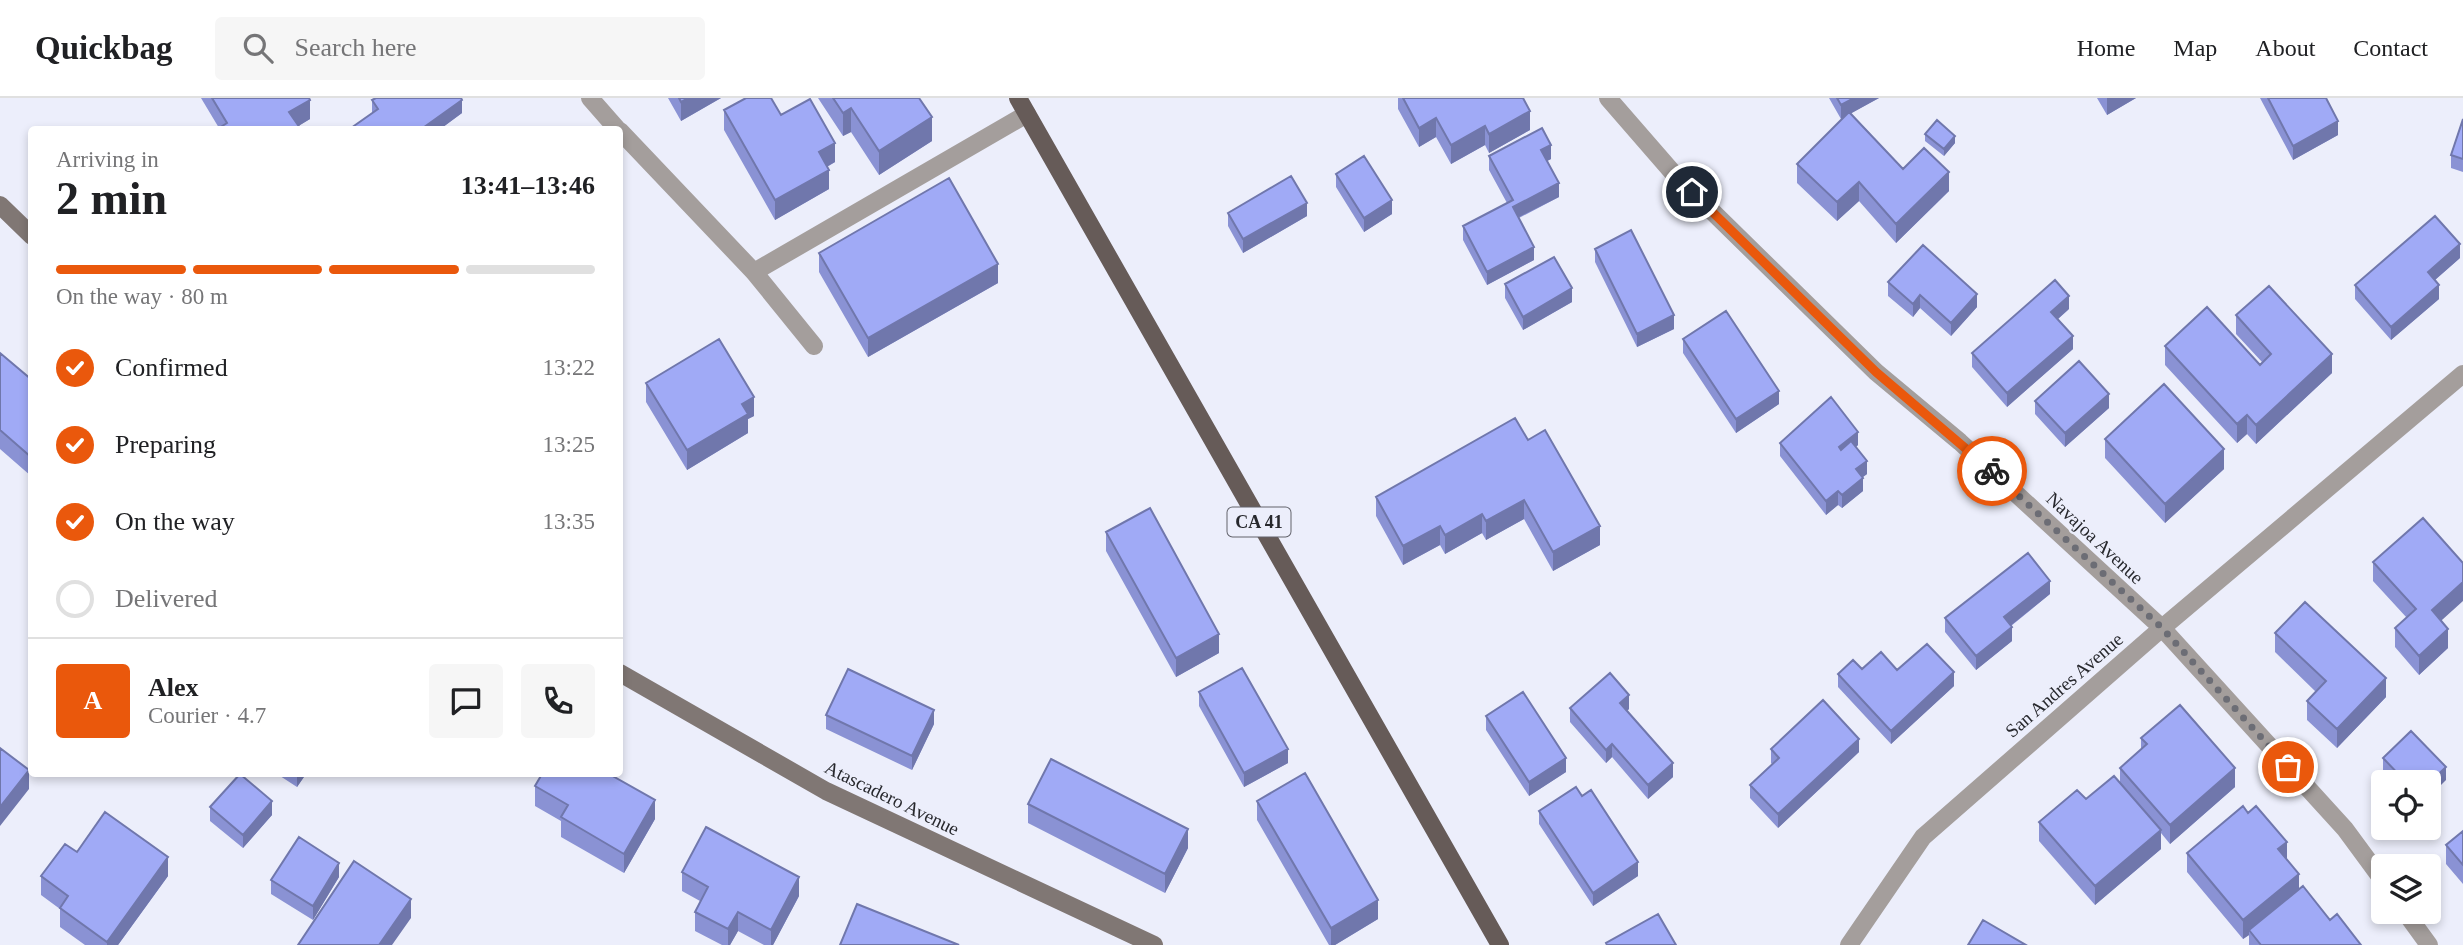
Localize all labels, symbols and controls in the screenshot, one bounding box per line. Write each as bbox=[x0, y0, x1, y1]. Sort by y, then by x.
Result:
search box bbox=[215, 17, 705, 80]
icon: search bbox=[239, 29, 277, 67]
text: Quickbag bbox=[35, 30, 173, 66]
text: Search here bbox=[295, 33, 417, 62]
text: Home bbox=[2077, 35, 2135, 61]
text: Map bbox=[2173, 35, 2217, 61]
text: About bbox=[2255, 35, 2315, 61]
text: Contact bbox=[2353, 35, 2428, 61]
text: Arriving in bbox=[56, 147, 159, 172]
pin bbox=[1662, 162, 1722, 222]
text: 13:41–13:46 bbox=[461, 171, 595, 200]
text: 2 min bbox=[56, 173, 167, 224]
icon: home bbox=[1673, 173, 1711, 211]
text: On the way · 80 m bbox=[56, 284, 228, 309]
icon: check bbox=[56, 349, 94, 387]
text: Confirmed bbox=[115, 353, 228, 382]
text: 13:22 bbox=[543, 355, 595, 380]
icon: check bbox=[56, 426, 94, 464]
text: Preparing bbox=[115, 430, 216, 459]
text: 13:25 bbox=[543, 432, 595, 457]
courier bbox=[1957, 436, 2027, 506]
icon: bike bbox=[1973, 452, 2011, 490]
street label: Navajoa Avenue bbox=[2042, 488, 2148, 588]
icon: check bbox=[56, 503, 94, 541]
text: On the way bbox=[115, 507, 235, 536]
road number: CA 41 bbox=[1228, 508, 1290, 536]
text: 13:35 bbox=[543, 509, 595, 534]
text: Delivered bbox=[115, 584, 218, 613]
street label: San Andres Avenue bbox=[2001, 628, 2127, 742]
button: chat bbox=[429, 664, 503, 738]
button: phone bbox=[521, 664, 595, 738]
text: Alex bbox=[148, 673, 199, 702]
text: A bbox=[84, 686, 102, 715]
text: Courier · 4.7 bbox=[148, 703, 266, 728]
pin bbox=[2258, 737, 2318, 797]
icon: bag bbox=[2269, 748, 2307, 786]
street label: Atascadero Avenue bbox=[821, 756, 963, 840]
map controls bbox=[2371, 770, 2441, 924]
button: locate bbox=[2371, 770, 2441, 840]
button: layers bbox=[2371, 854, 2441, 924]

